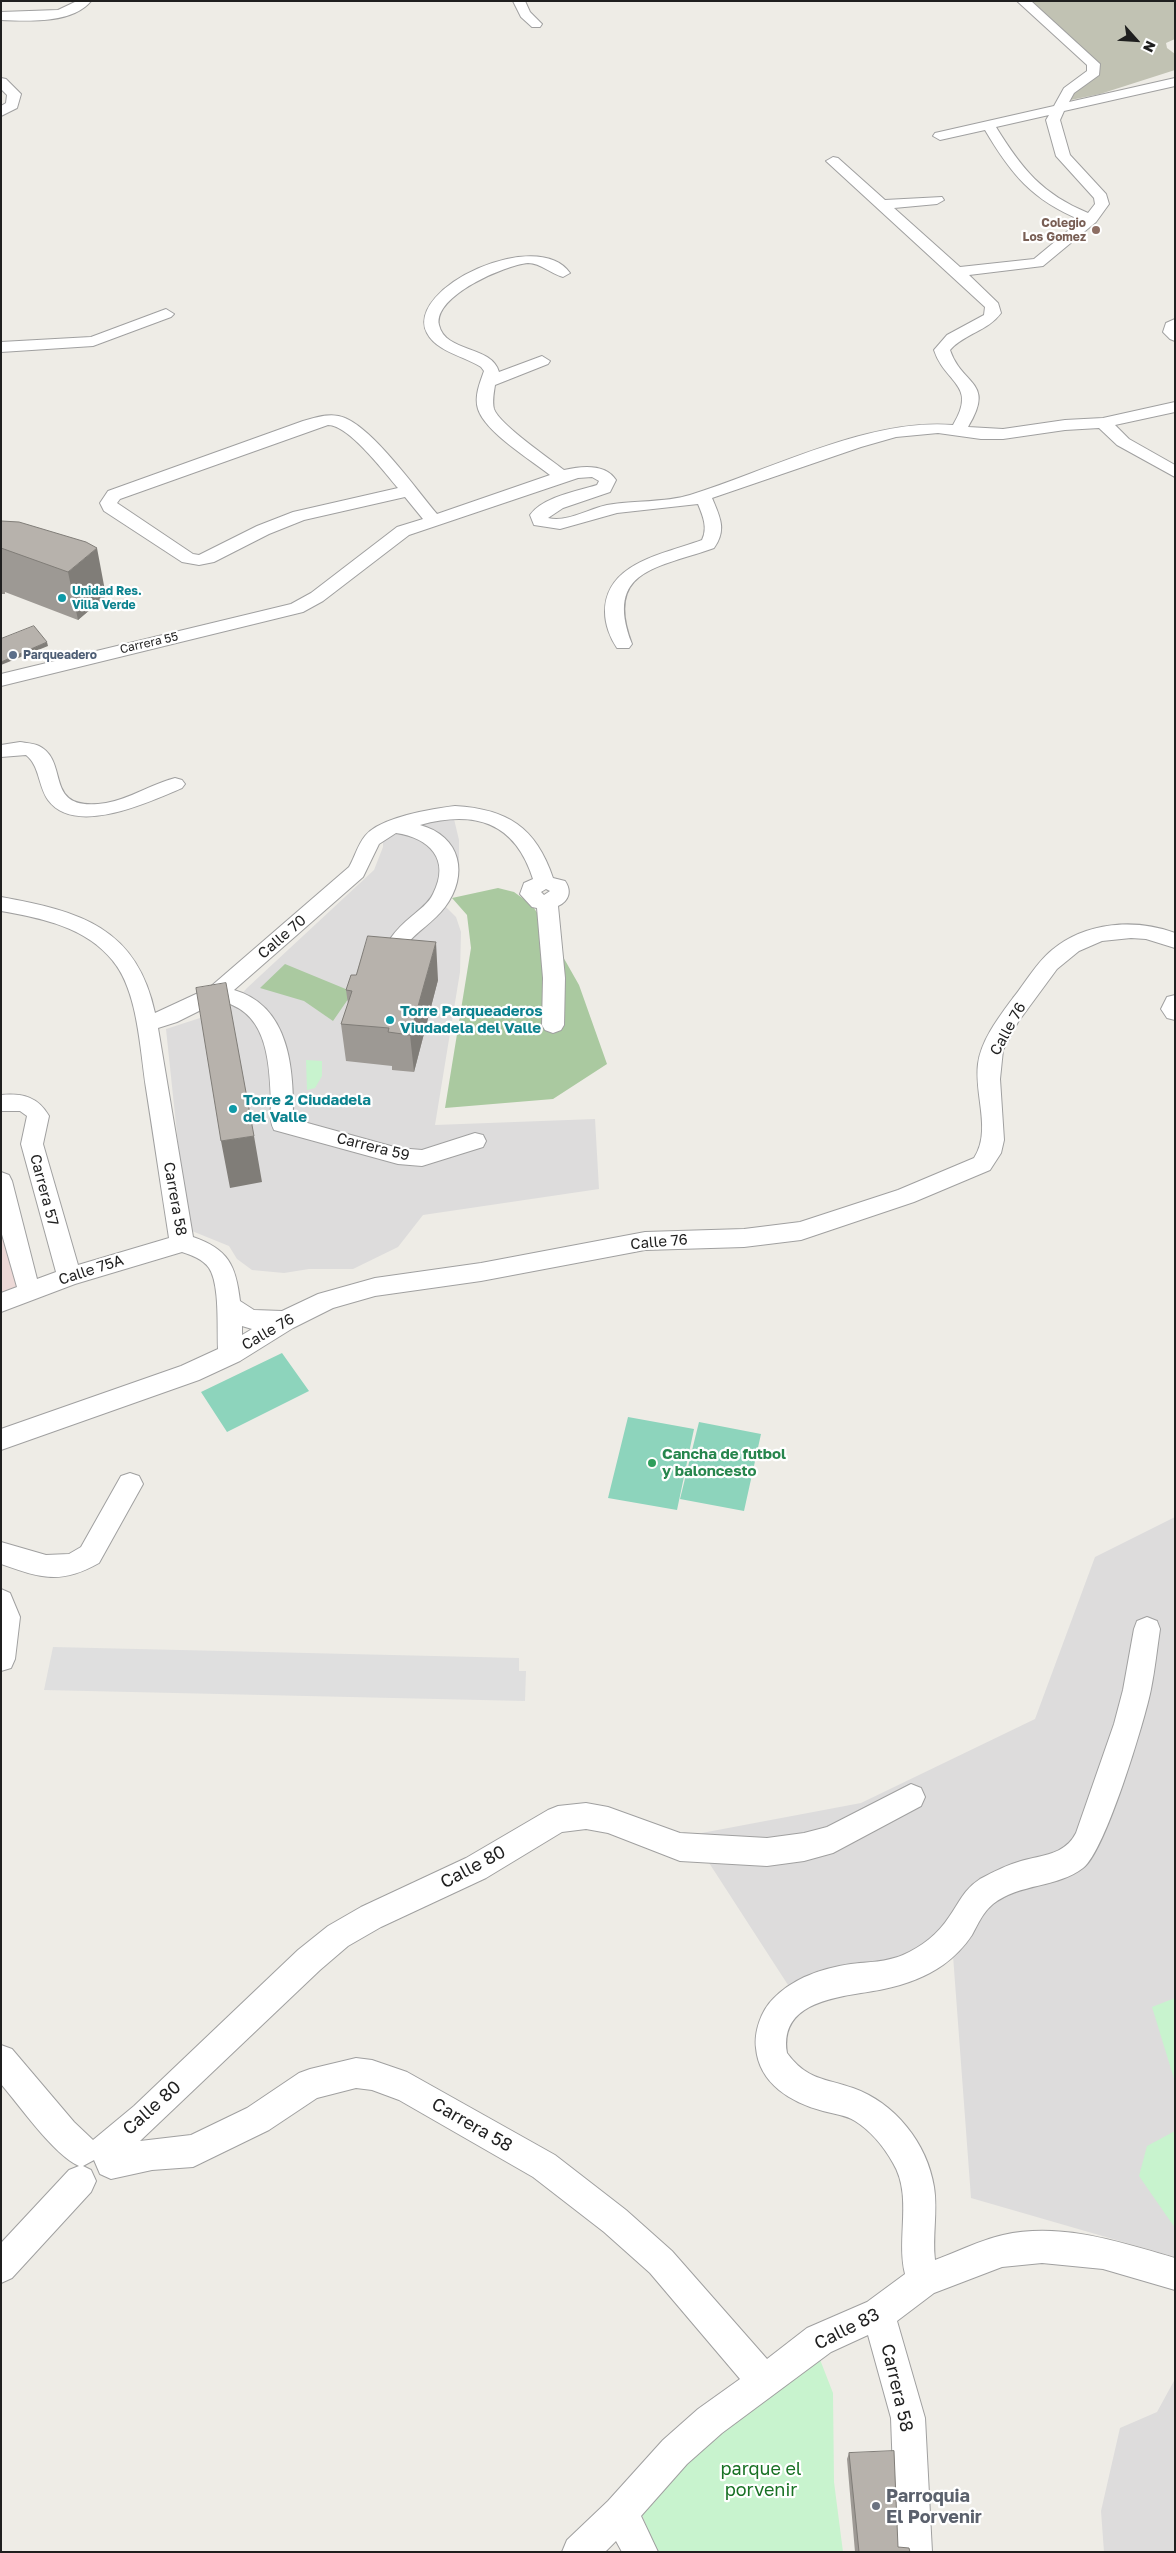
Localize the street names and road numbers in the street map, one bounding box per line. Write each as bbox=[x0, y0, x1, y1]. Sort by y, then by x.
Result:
street label: Carrera 55 bbox=[118, 629, 180, 657]
street label: Calle 70 bbox=[254, 911, 310, 963]
street label: Calle 76 bbox=[986, 999, 1030, 1059]
street label: Carrera 59 bbox=[335, 1129, 411, 1165]
street label: Carrera 57 bbox=[26, 1152, 62, 1228]
street label: Carrera 58 bbox=[160, 1161, 190, 1237]
street label: Calle 76 bbox=[630, 1231, 688, 1253]
street label: Calle 75A bbox=[56, 1251, 126, 1289]
street label: Calle 76 bbox=[239, 1310, 297, 1354]
street label: Calle 80 bbox=[437, 1841, 509, 1893]
street label: Calle 80 bbox=[118, 2076, 186, 2140]
street label: Carrera 58 bbox=[428, 2093, 516, 2157]
street label: Calle 83 bbox=[811, 2303, 883, 2355]
street label: Carrera 58 bbox=[876, 2342, 918, 2434]

